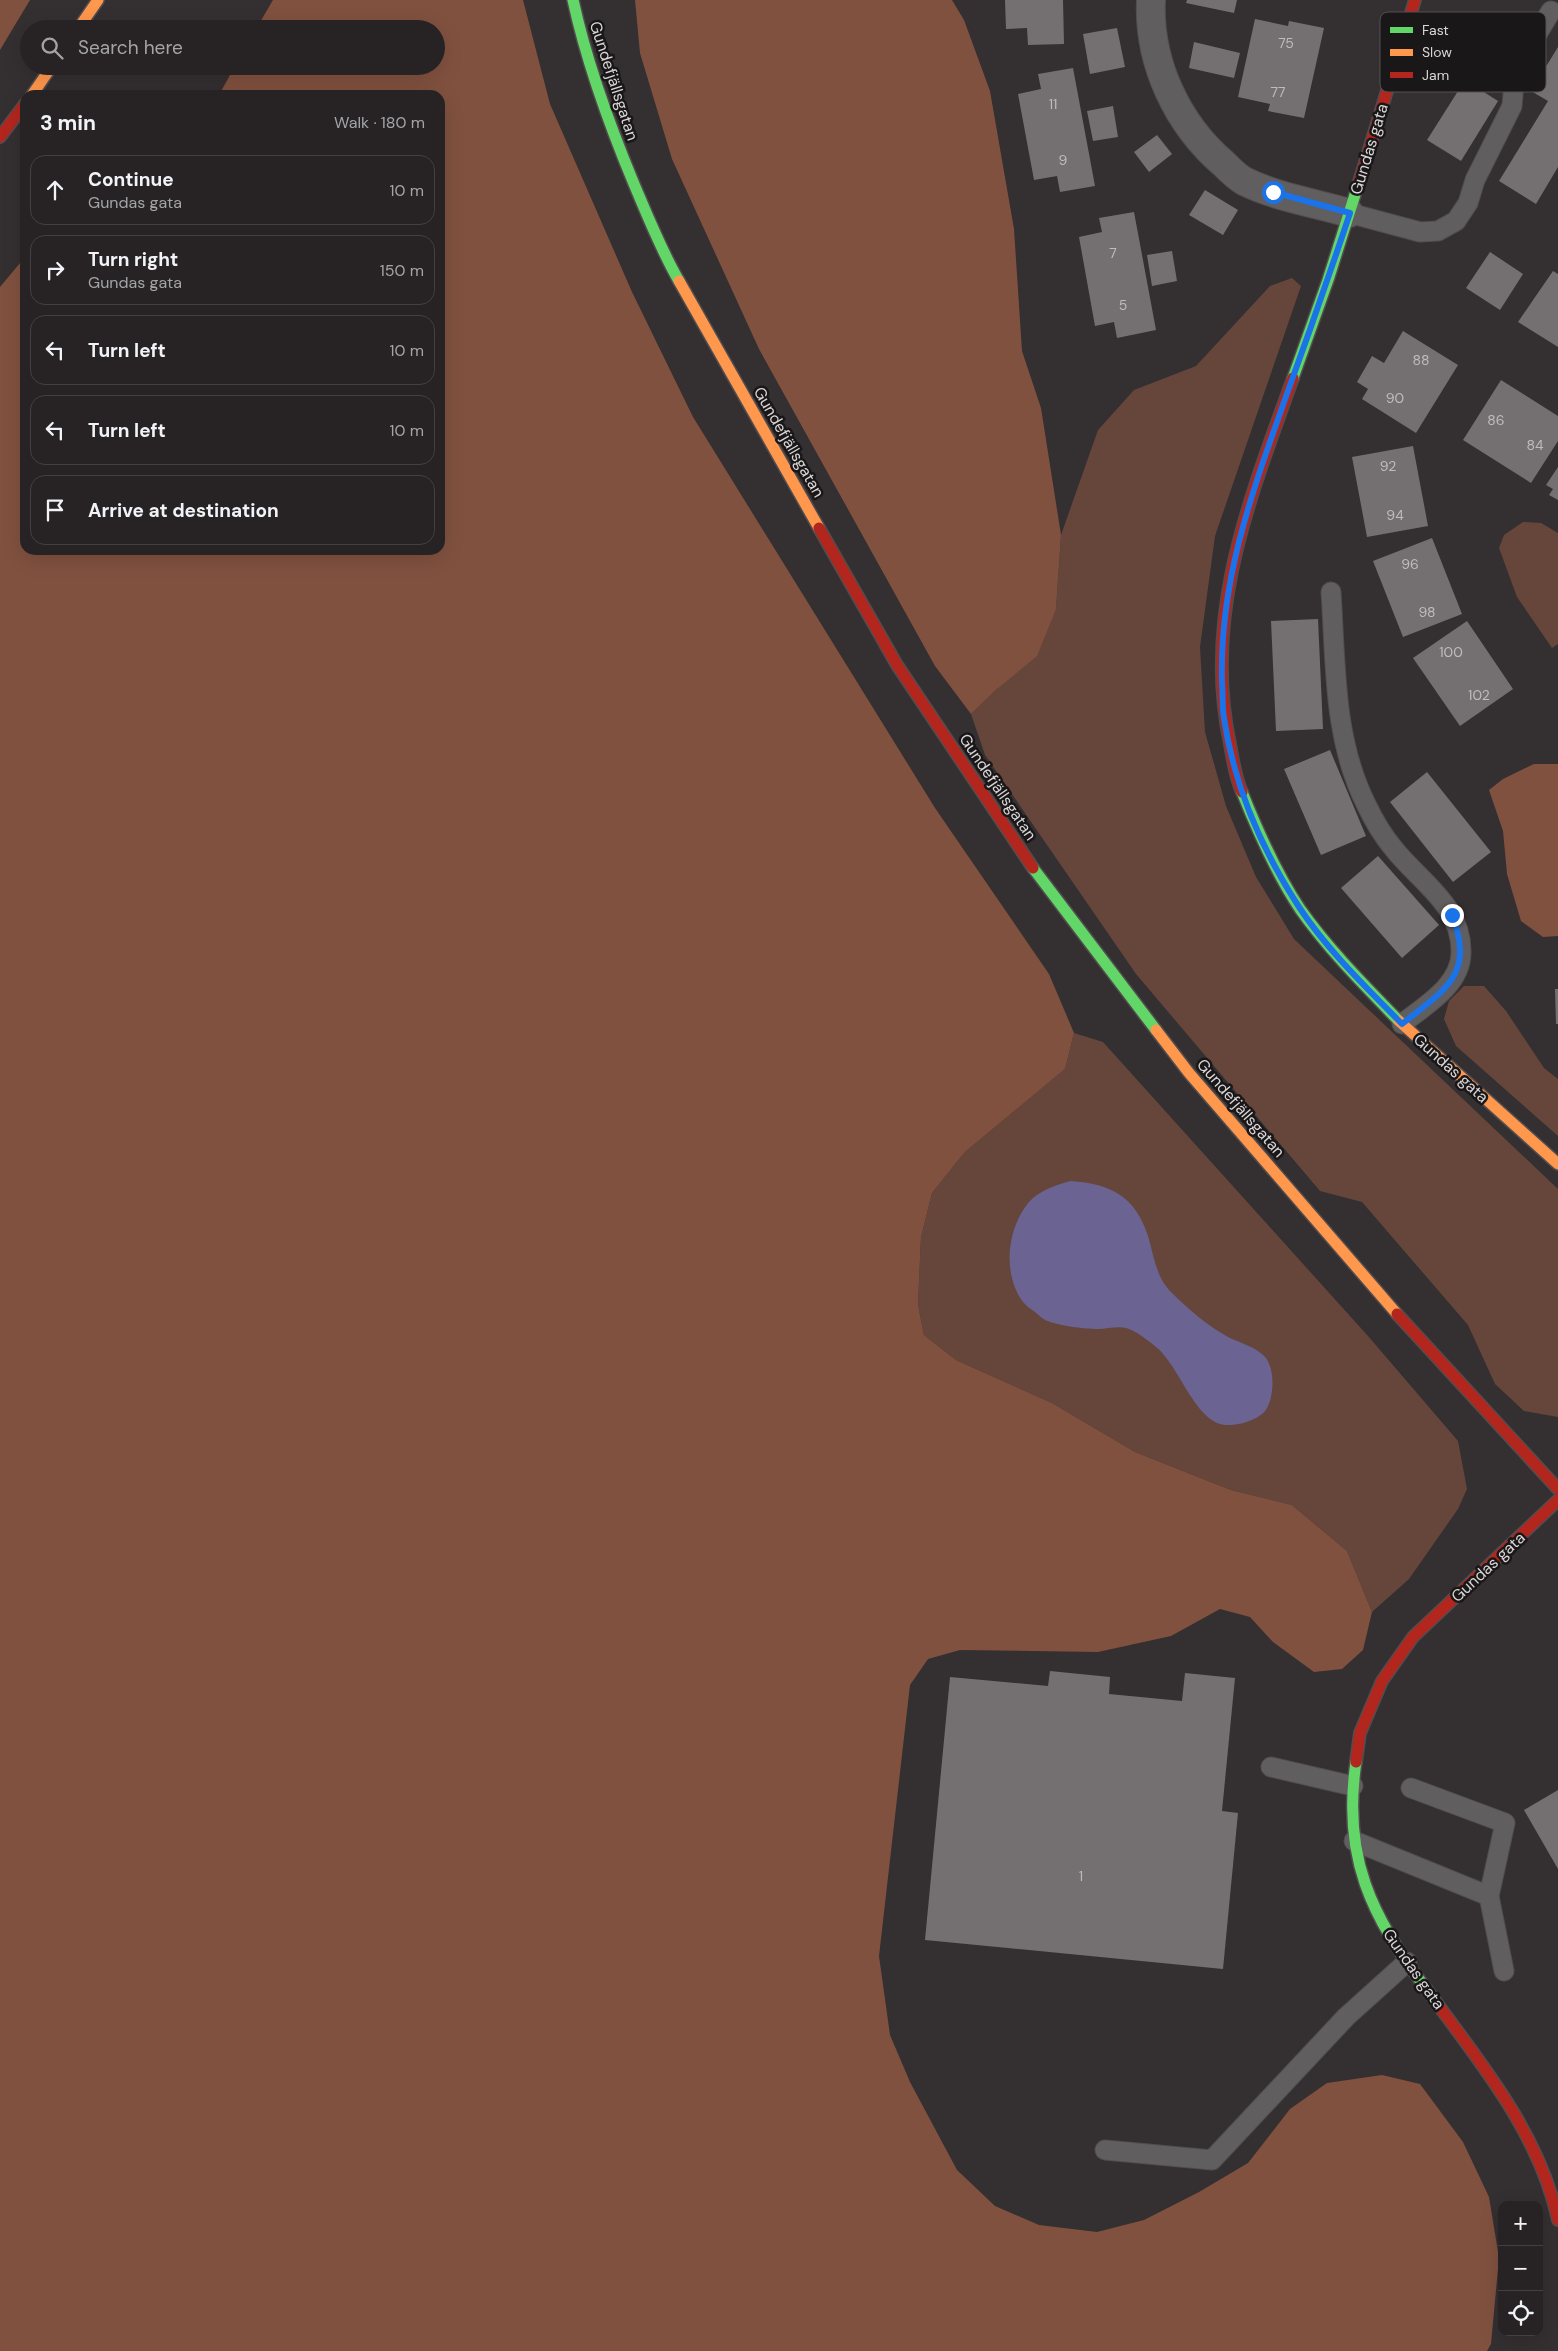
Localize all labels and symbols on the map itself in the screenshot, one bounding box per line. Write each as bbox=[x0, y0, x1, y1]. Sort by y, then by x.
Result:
legend bbox=[1380, 12, 1546, 92]
street label: Gundefjällsgatan bbox=[585, 19, 643, 143]
text: Fast bbox=[1422, 21, 1449, 39]
house number: 75 bbox=[1278, 34, 1294, 52]
text: Slow bbox=[1422, 43, 1452, 61]
text: Jam bbox=[1422, 66, 1449, 84]
house number: 77 bbox=[1271, 83, 1285, 101]
house number: 11 bbox=[1049, 95, 1057, 113]
street label: Gundas gata bbox=[1345, 101, 1393, 197]
house number: 9 bbox=[1059, 151, 1068, 169]
route start bbox=[1262, 181, 1285, 204]
house number: 7 bbox=[1109, 244, 1117, 262]
house number: 5 bbox=[1119, 296, 1127, 314]
house number: 88 bbox=[1412, 351, 1430, 369]
street label: Gundefjällsgatan bbox=[749, 383, 829, 501]
house number: 90 bbox=[1386, 389, 1404, 407]
house number: 86 bbox=[1487, 411, 1505, 429]
house number: 84 bbox=[1526, 436, 1544, 454]
house number: 92 bbox=[1380, 457, 1396, 475]
house number: 94 bbox=[1386, 506, 1404, 524]
house number: 96 bbox=[1401, 555, 1419, 573]
house number: 98 bbox=[1418, 603, 1436, 621]
house number: 100 bbox=[1439, 643, 1463, 661]
house number: 102 bbox=[1468, 686, 1490, 704]
street label: Gundefjällsgatan bbox=[955, 730, 1041, 844]
route end bbox=[1441, 904, 1464, 927]
street label: Gundas gata bbox=[1409, 1029, 1493, 1107]
street label: Gundefjällsgatan bbox=[1192, 1054, 1290, 1162]
street label: Gundas gata bbox=[1447, 1527, 1529, 1607]
house number: 1 bbox=[1079, 1867, 1083, 1885]
street label: Gundas gata bbox=[1378, 1925, 1450, 2013]

